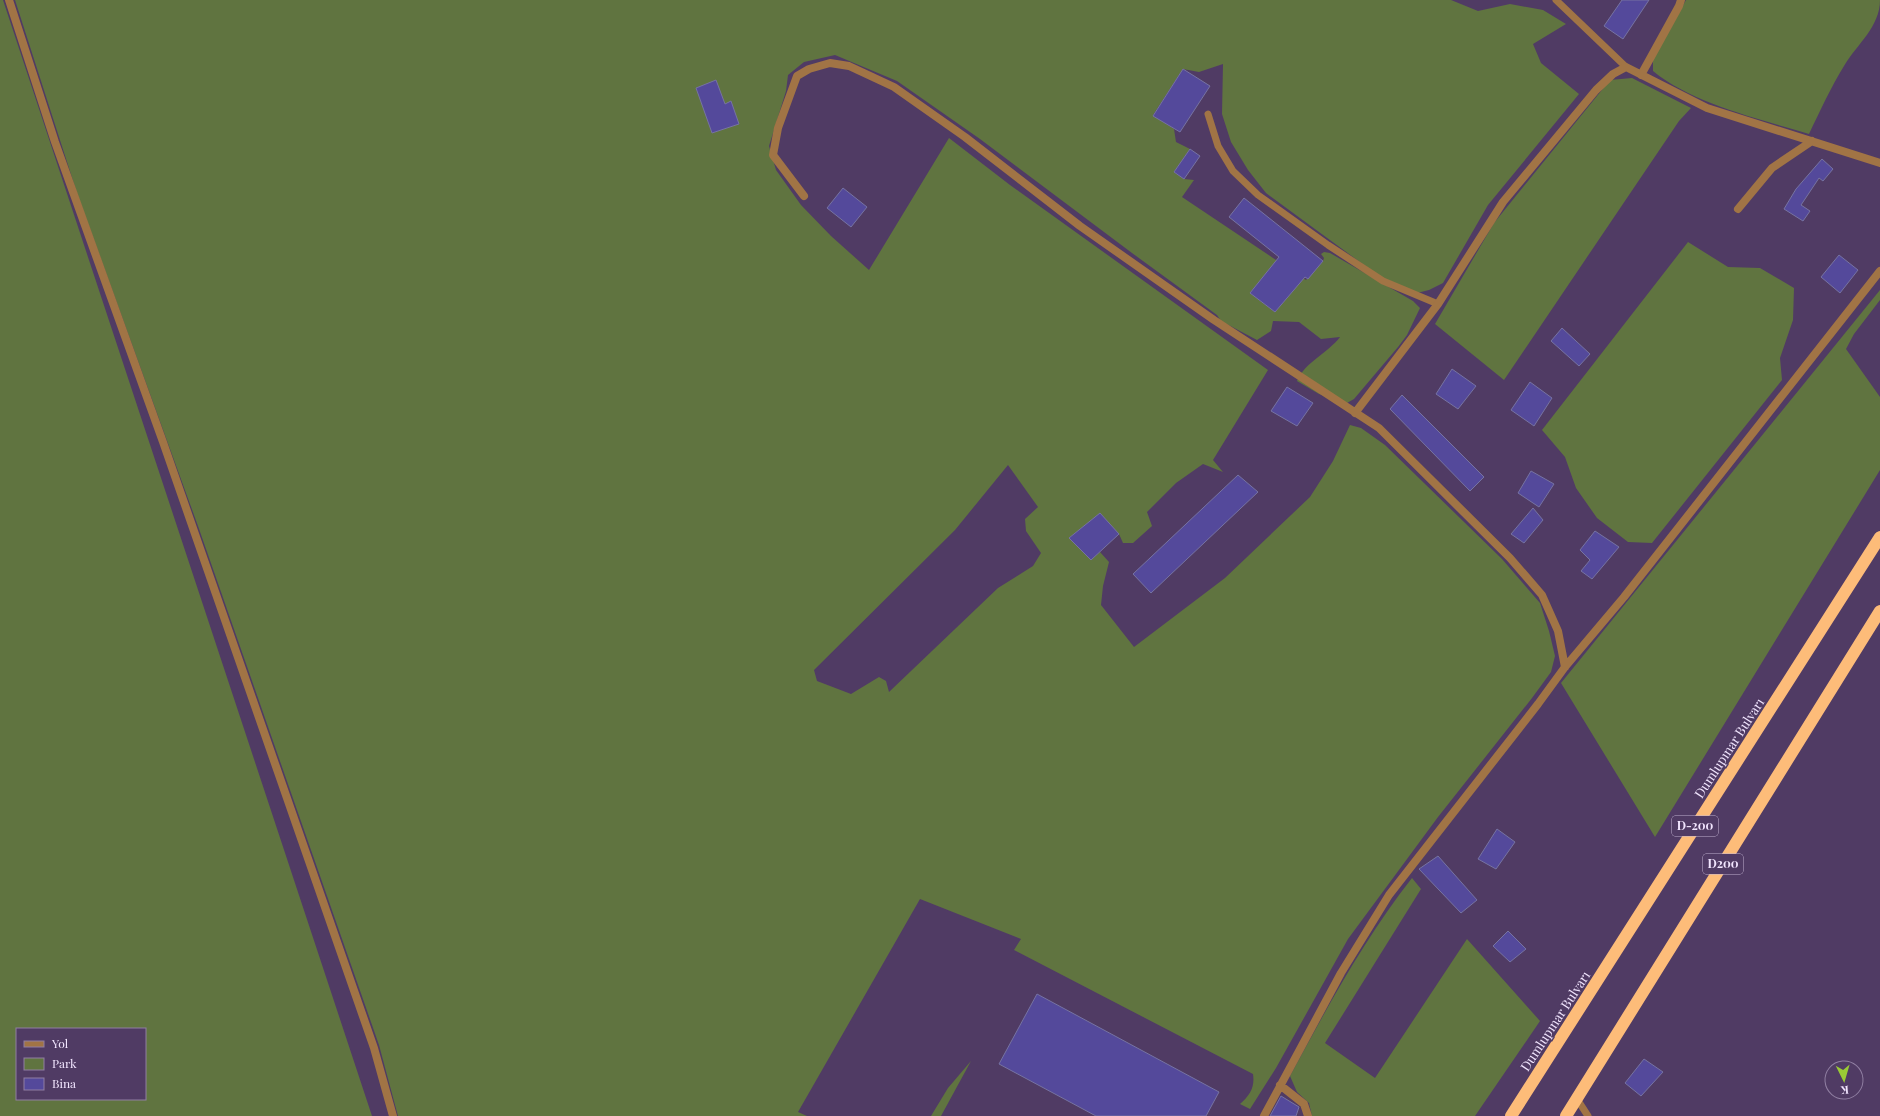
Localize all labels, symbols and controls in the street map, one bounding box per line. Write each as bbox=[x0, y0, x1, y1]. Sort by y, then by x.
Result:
street label: Dumlupınar Bulvarı bbox=[1690, 694, 1767, 801]
road number: D-200 bbox=[1672, 816, 1718, 836]
road number: D200 bbox=[1703, 854, 1743, 874]
street label: Dumlupınar Bulvarı bbox=[1516, 967, 1593, 1074]
legend bbox=[16, 1028, 146, 1100]
text: Yol bbox=[51, 1035, 69, 1051]
text: Park bbox=[52, 1055, 77, 1071]
north arrow bbox=[1824, 1060, 1864, 1100]
text: Bina bbox=[52, 1075, 76, 1091]
text: K bbox=[1840, 1083, 1849, 1098]

